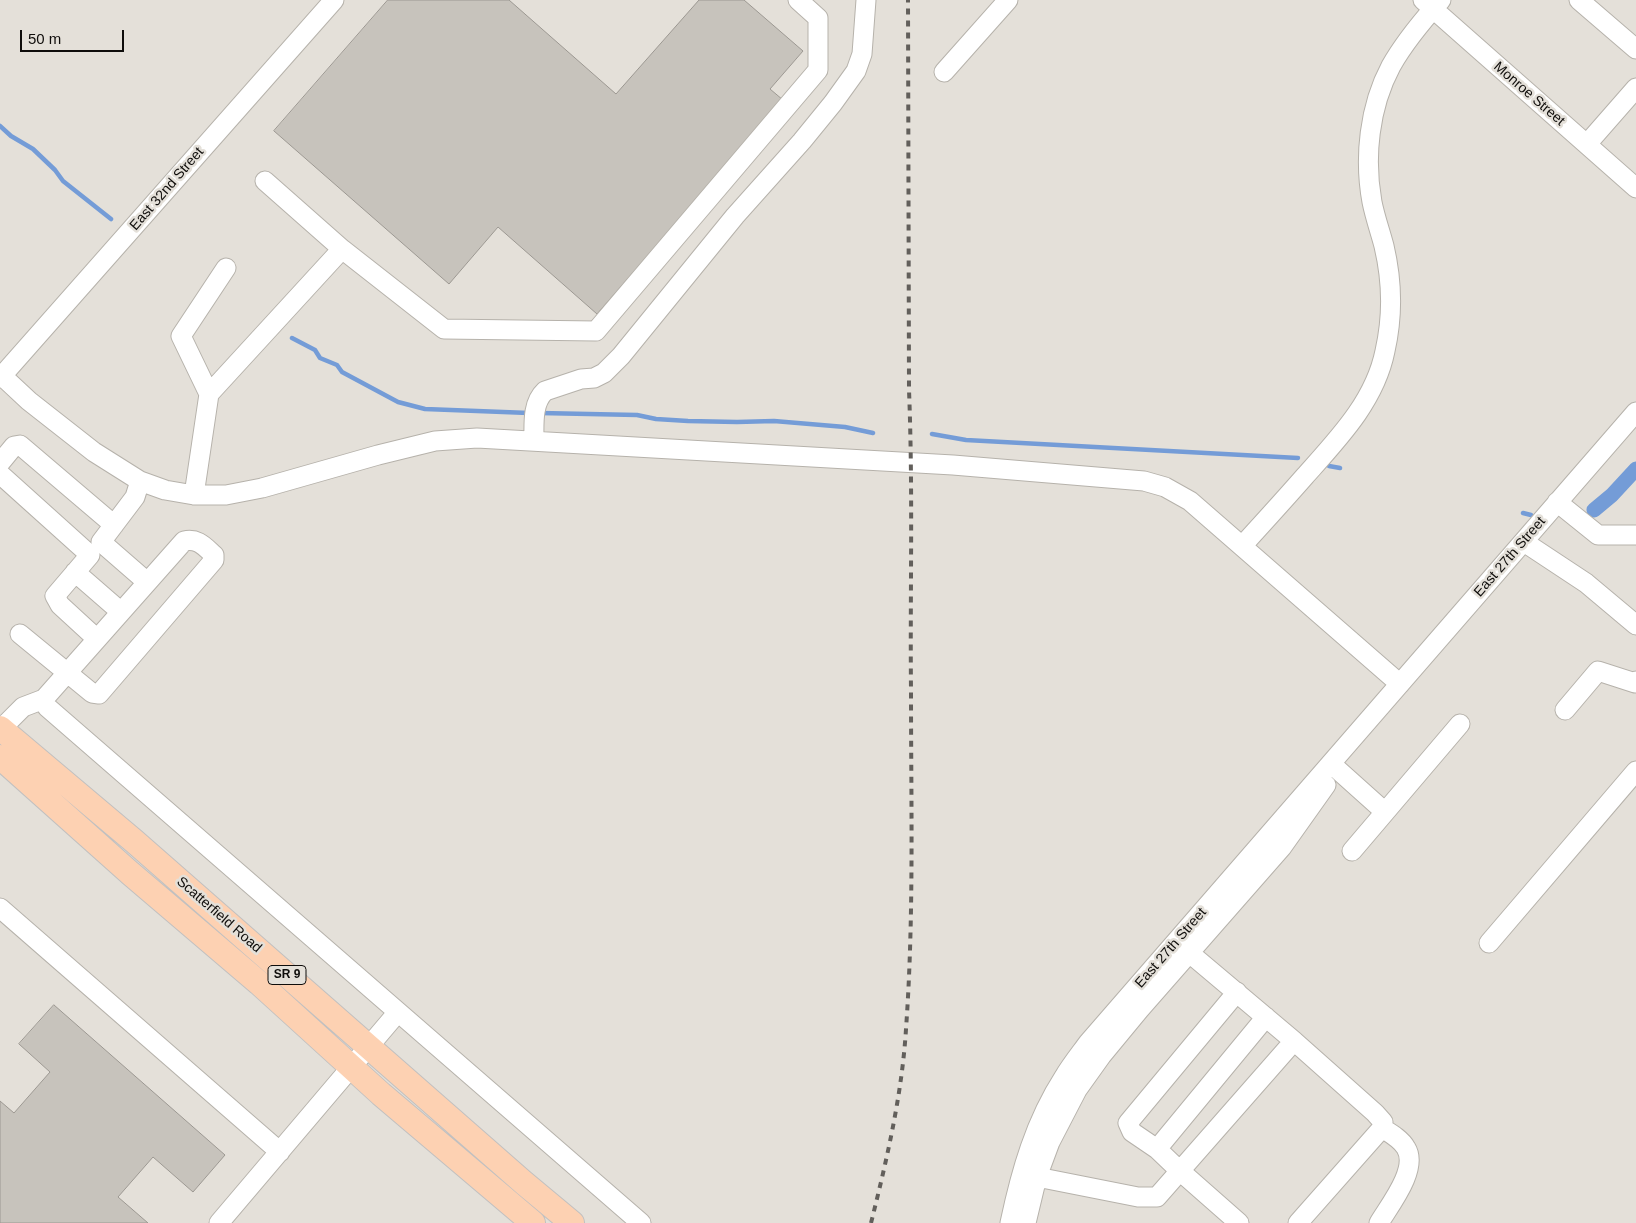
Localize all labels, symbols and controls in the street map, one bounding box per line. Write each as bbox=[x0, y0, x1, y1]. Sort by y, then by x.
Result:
scale bar bbox=[22, 20, 126, 52]
text: 50 m bbox=[28, 30, 61, 47]
street label: Monroe Street bbox=[1490, 59, 1568, 129]
street label: East 32nd Street bbox=[126, 144, 208, 234]
street label: East 27th Street bbox=[1471, 514, 1549, 600]
street label: Scatterfield Road bbox=[173, 873, 265, 957]
street label: East 27th Street bbox=[1132, 905, 1210, 991]
road number: SR 9 bbox=[268, 966, 306, 984]

